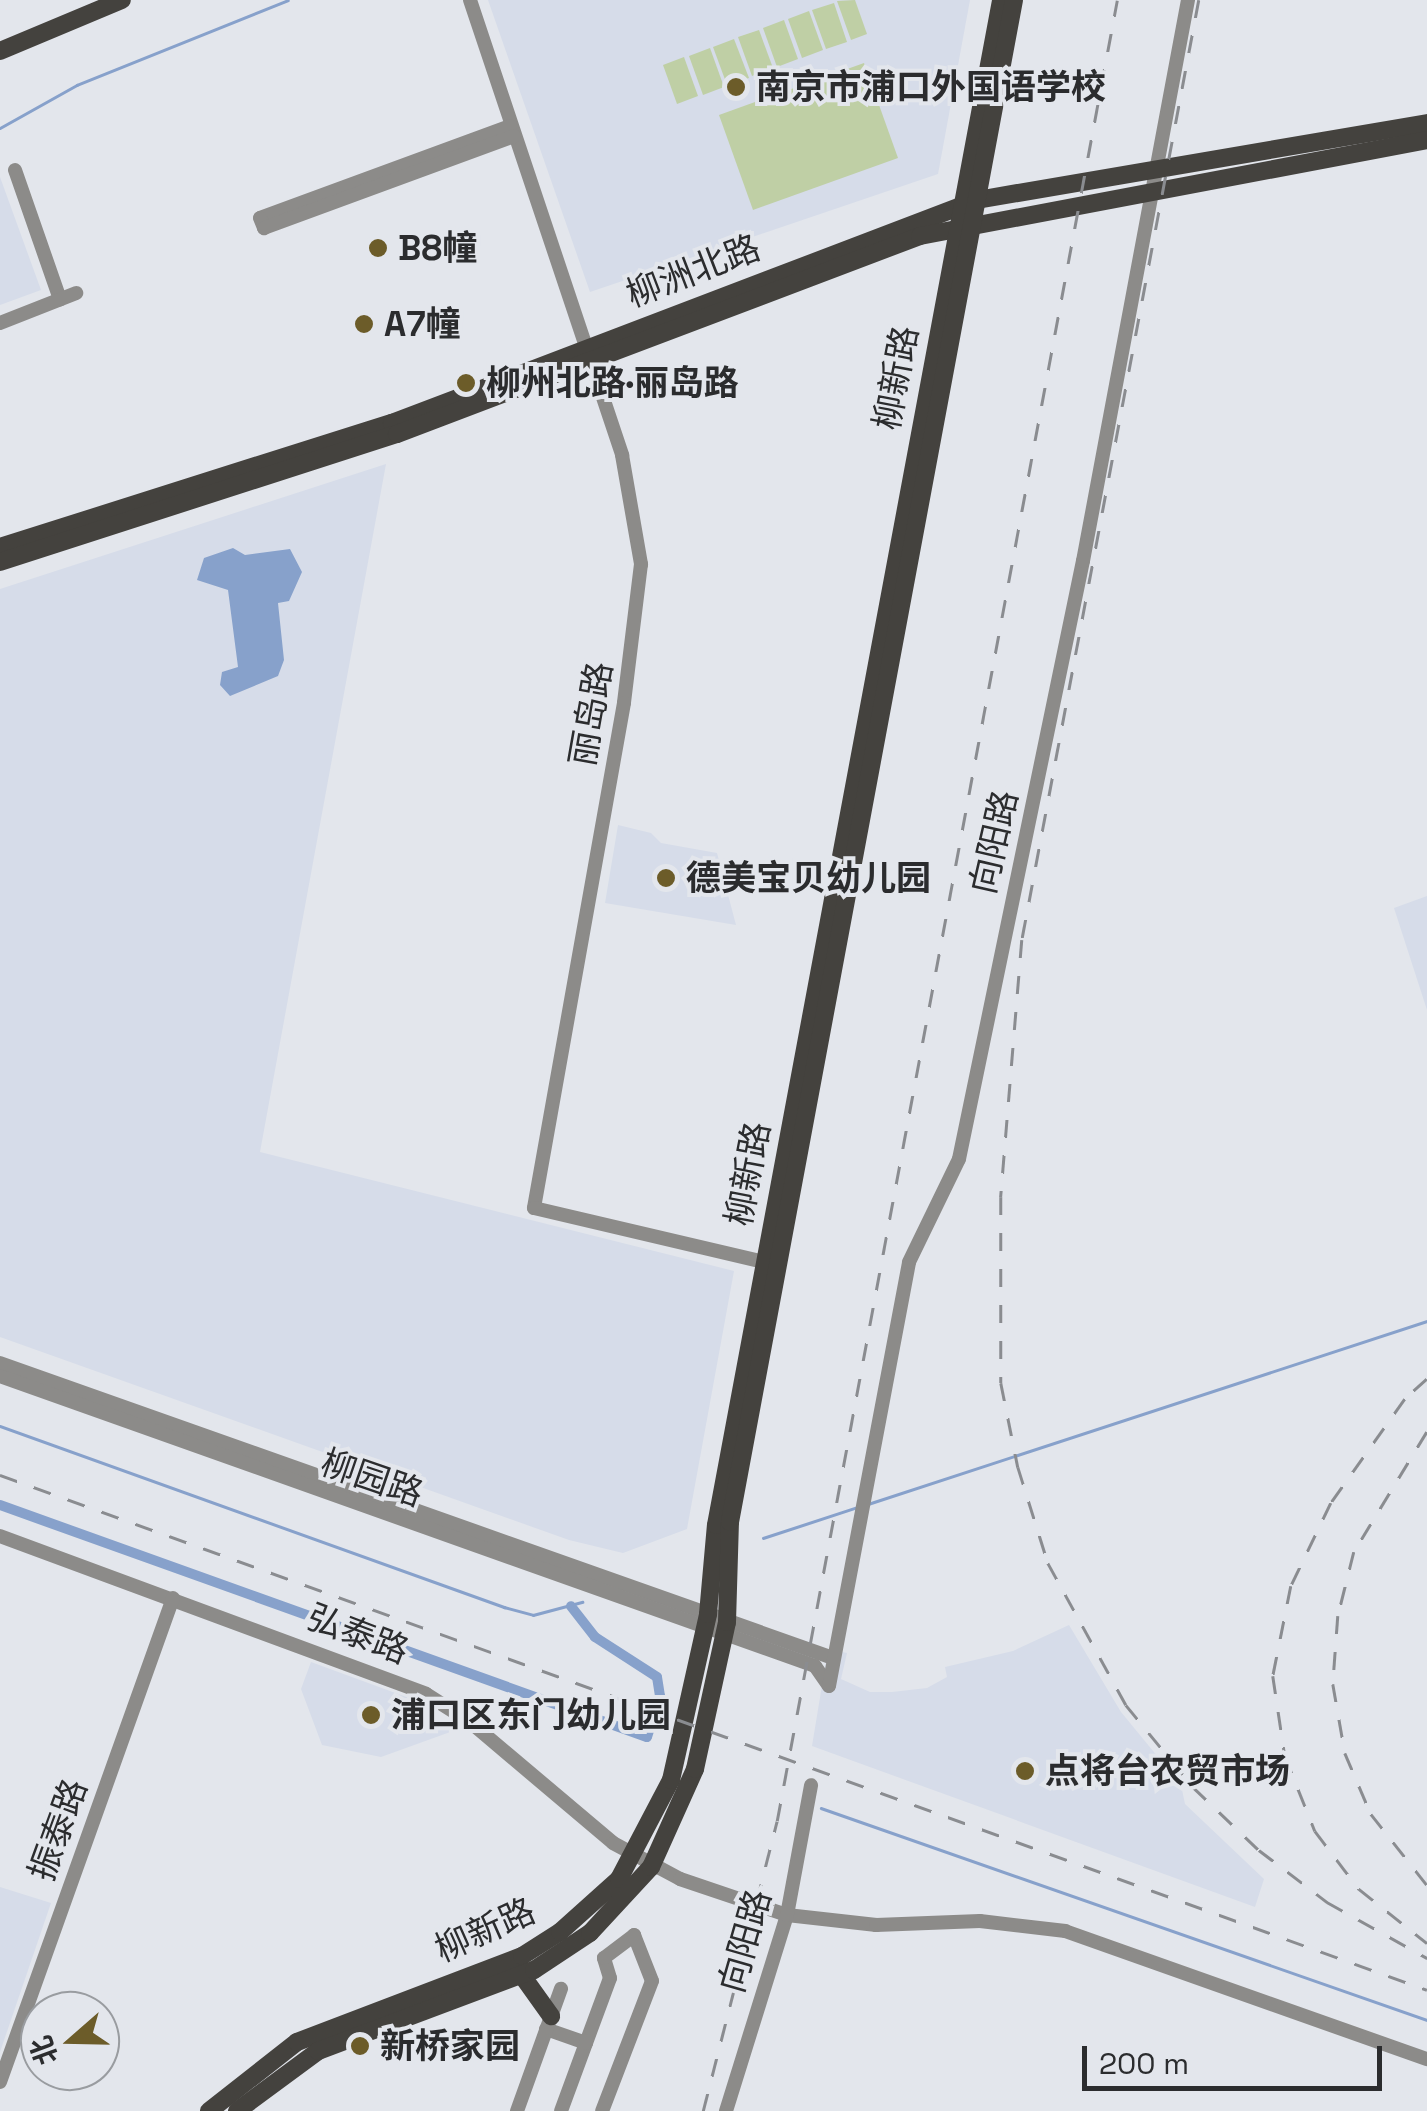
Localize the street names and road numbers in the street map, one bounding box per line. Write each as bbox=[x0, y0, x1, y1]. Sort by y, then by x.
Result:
street label: 柳洲北路 bbox=[620, 226, 766, 316]
street label: 柳新路 bbox=[865, 322, 927, 434]
street label: 丽岛路 bbox=[561, 659, 621, 769]
street label: 向阳路 bbox=[962, 786, 1026, 898]
street label: 柳新路 bbox=[717, 1118, 779, 1230]
street label: 柳园路 bbox=[316, 1441, 428, 1515]
street label: 弘泰路 bbox=[301, 1596, 415, 1672]
street label: 振泰路 bbox=[20, 1773, 96, 1887]
street label: 向阳路 bbox=[710, 1885, 780, 1997]
street label: 柳新路 bbox=[428, 1889, 542, 1971]

